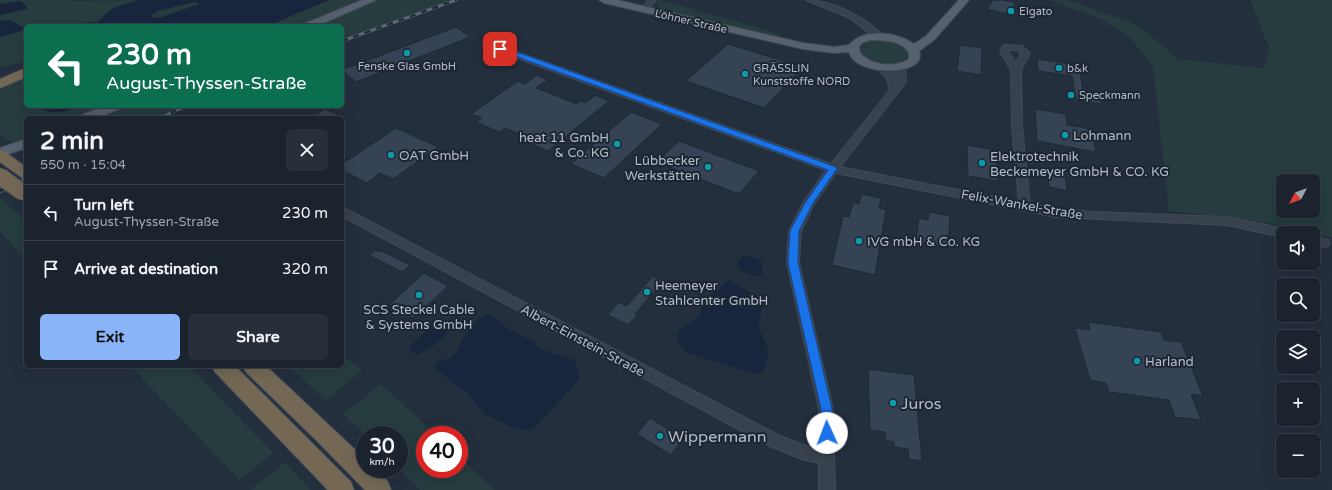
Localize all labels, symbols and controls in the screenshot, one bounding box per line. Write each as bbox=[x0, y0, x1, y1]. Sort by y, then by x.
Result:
place label: Elgato bbox=[1019, 5, 1053, 18]
marker: Elgato bbox=[1006, 6, 1016, 16]
street label: Löhner Straße bbox=[653, 7, 728, 36]
pin bbox=[483, 32, 517, 66]
text: 230 m bbox=[106, 38, 192, 72]
icon: arrive bbox=[489, 38, 511, 60]
icon: left bbox=[40, 40, 92, 92]
marker: Fenske Glas GmbH bbox=[402, 48, 412, 58]
place label: Fenske Glas GmbH bbox=[358, 60, 456, 73]
place label: GRÄSSLIN Kunststoffe NORD bbox=[753, 62, 850, 88]
place label: b&k bbox=[1067, 62, 1088, 75]
marker: b&k bbox=[1054, 63, 1064, 73]
marker: GRÄSSLIN Kunststoffe NORD bbox=[740, 69, 750, 79]
text: August-Thyssen-Straße bbox=[106, 72, 307, 94]
place label: Speckmann bbox=[1079, 89, 1140, 102]
marker: Speckmann bbox=[1066, 90, 1076, 100]
text: 2 min bbox=[40, 127, 104, 156]
place label: Lohmann bbox=[1073, 128, 1131, 144]
button: close bbox=[286, 129, 328, 171]
place label: heat 11 GmbH & Co. KG bbox=[519, 130, 609, 161]
marker: Lohmann bbox=[1060, 130, 1070, 140]
marker: heat 11 GmbH & Co. KG bbox=[612, 139, 622, 149]
place label: OAT GmbH bbox=[399, 148, 469, 164]
place label: Elektrotechnik Beckemeyer GmbH & CO. KG bbox=[990, 149, 1169, 180]
marker: OAT GmbH bbox=[386, 150, 396, 160]
place label: Lübbecker Werkstätten bbox=[625, 153, 700, 184]
text: 550 m · 15:04 bbox=[40, 157, 126, 173]
marker: Elektrotechnik Beckemeyer GmbH & CO. KG bbox=[977, 158, 987, 168]
marker: Lübbecker Werkstätten bbox=[703, 162, 713, 172]
north arrow bbox=[1276, 174, 1320, 218]
map controls bbox=[1276, 174, 1320, 478]
street label: Felix-Wankel-Straße bbox=[960, 186, 1084, 224]
text: Turn left bbox=[74, 196, 134, 214]
icon: left bbox=[40, 202, 62, 224]
text: 230 m bbox=[282, 204, 328, 222]
text: August-Thyssen-Straße bbox=[74, 214, 219, 230]
button: sound bbox=[1276, 226, 1320, 270]
place label: IVG mbH & Co. KG bbox=[867, 234, 980, 250]
marker: IVG mbH & Co. KG bbox=[854, 236, 864, 246]
icon: arrive bbox=[40, 258, 62, 280]
text: Arrive at destination bbox=[74, 260, 218, 278]
text: 320 m bbox=[282, 260, 328, 278]
place label: Heemeyer Stahlcenter GmbH bbox=[655, 278, 768, 309]
button: search bbox=[1276, 278, 1320, 322]
marker: Heemeyer Stahlcenter GmbH bbox=[642, 287, 652, 297]
marker: SCS Steckel Cable & Systems GmbH bbox=[414, 290, 424, 300]
street label: Albert-Einstein-Straße bbox=[518, 301, 647, 380]
place label: SCS Steckel Cable & Systems GmbH bbox=[363, 302, 475, 333]
button: Exit bbox=[40, 314, 180, 360]
button: Share bbox=[188, 314, 328, 360]
button: layers bbox=[1276, 330, 1320, 374]
place label: Harland bbox=[1145, 354, 1194, 370]
marker: Harland bbox=[1132, 356, 1142, 366]
button: + bbox=[1276, 382, 1320, 426]
place label: Juros bbox=[901, 394, 942, 414]
marker: Juros bbox=[888, 398, 898, 408]
position arrow bbox=[806, 412, 848, 454]
speed limit sign: 40 bbox=[416, 426, 468, 478]
place label: Wippermann bbox=[668, 427, 767, 447]
marker: Wippermann bbox=[655, 431, 665, 441]
button: − bbox=[1276, 434, 1320, 478]
text: 30 bbox=[369, 435, 395, 459]
text: km/h bbox=[369, 456, 395, 468]

